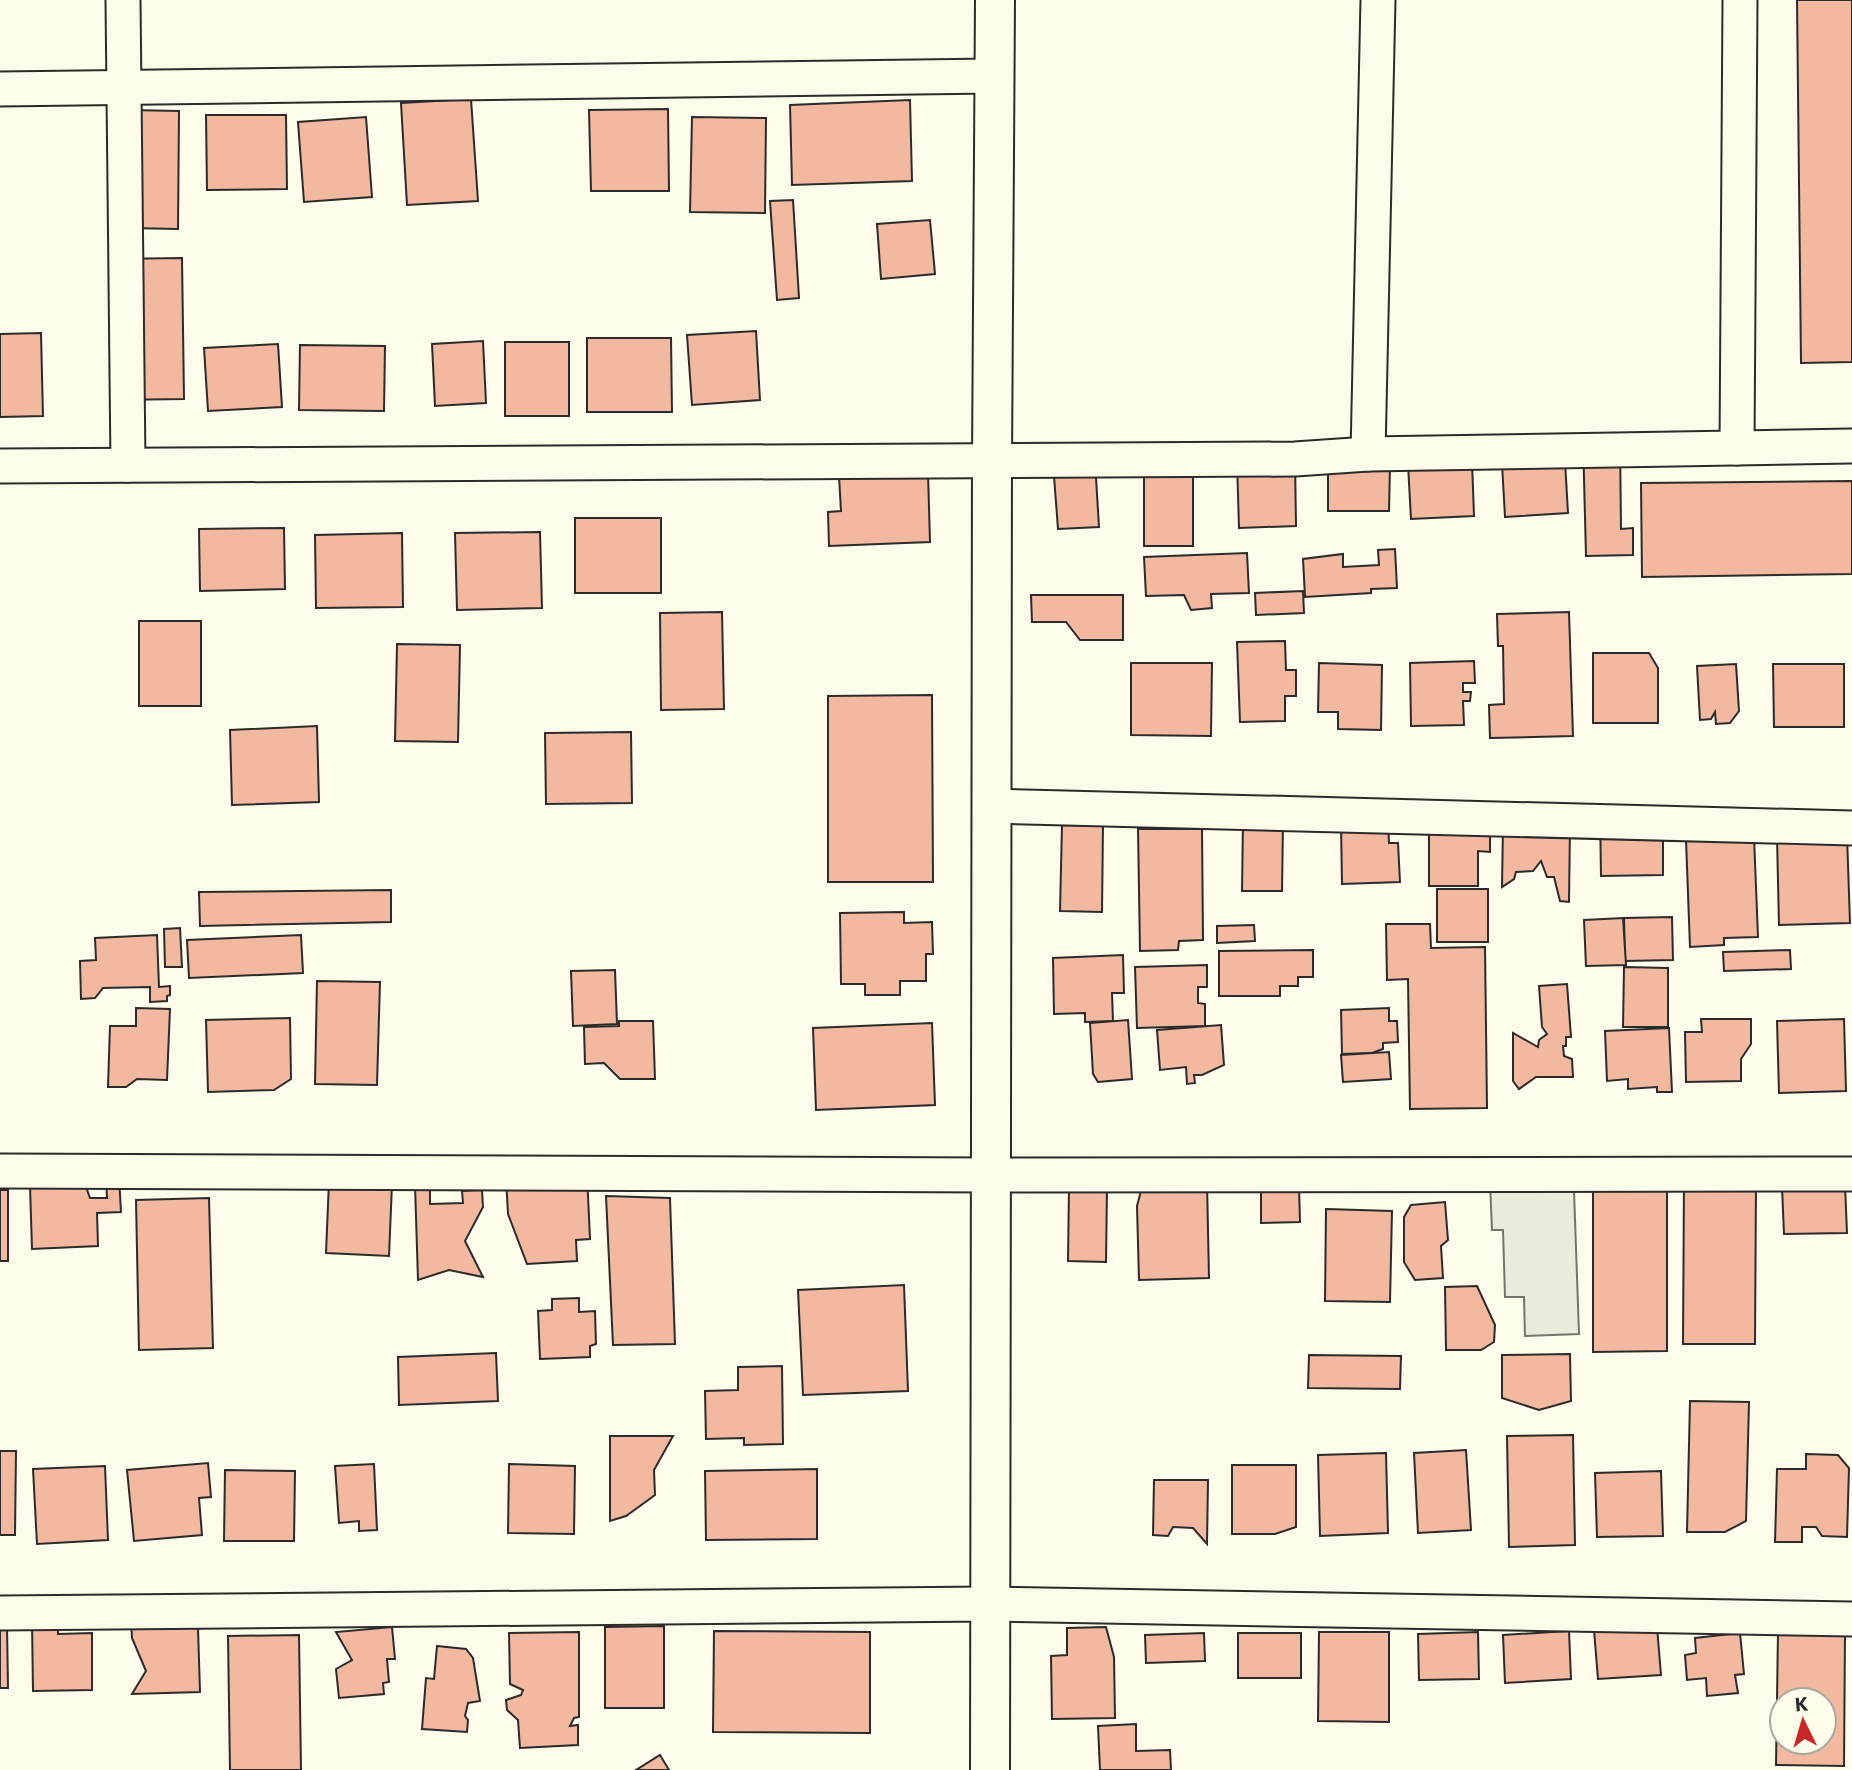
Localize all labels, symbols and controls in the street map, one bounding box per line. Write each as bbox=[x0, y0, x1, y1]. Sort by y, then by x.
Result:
north arrow bbox=[1768, 1686, 1838, 1756]
text: K bbox=[1794, 1692, 1809, 1716]

